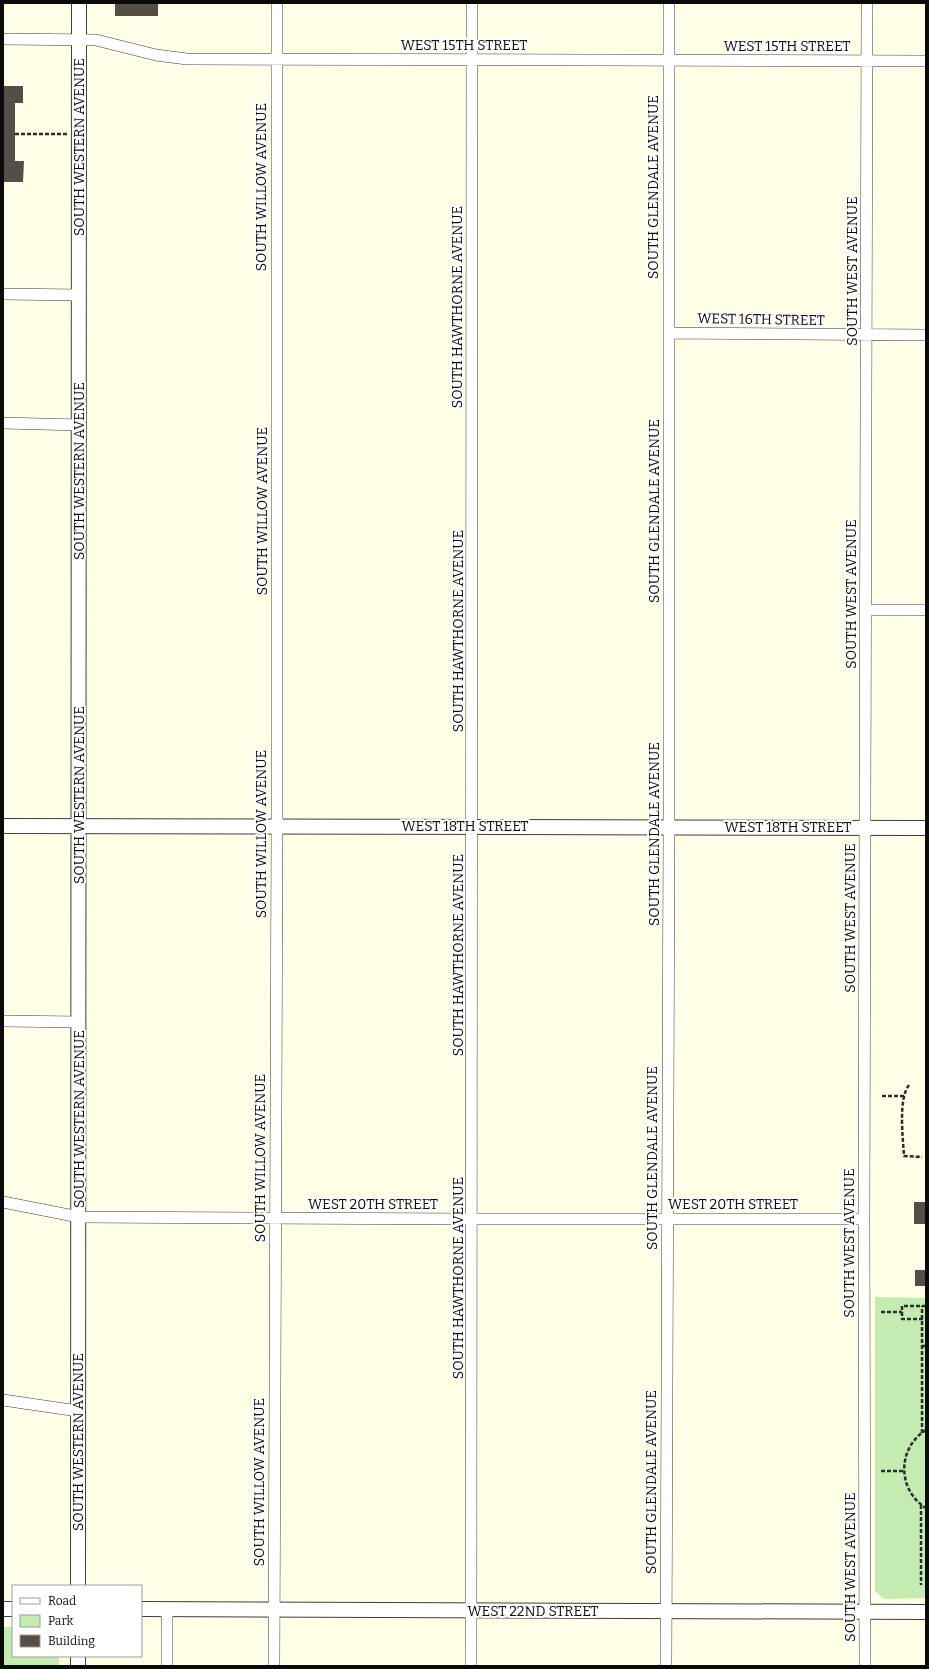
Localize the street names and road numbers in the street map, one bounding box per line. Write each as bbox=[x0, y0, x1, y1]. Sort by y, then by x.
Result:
street label: WEST 15TH STREET bbox=[401, 37, 527, 54]
street label: WEST 15TH STREET bbox=[724, 38, 850, 55]
street label: SOUTH WESTERN AVENUE bbox=[71, 58, 88, 236]
street label: SOUTH GLENDALE AVENUE bbox=[645, 95, 662, 279]
street label: SOUTH WILLOW AVENUE bbox=[253, 103, 270, 271]
street label: SOUTH WEST AVENUE bbox=[844, 196, 861, 346]
street label: SOUTH HAWTHORNE AVENUE bbox=[449, 206, 466, 408]
street label: WEST 16TH STREET bbox=[697, 310, 825, 329]
street label: SOUTH WESTERN AVENUE bbox=[71, 382, 88, 560]
street label: SOUTH GLENDALE AVENUE bbox=[646, 419, 663, 603]
street label: SOUTH WILLOW AVENUE bbox=[254, 427, 271, 595]
street label: SOUTH WEST AVENUE bbox=[843, 519, 860, 669]
street label: SOUTH HAWTHORNE AVENUE bbox=[450, 530, 467, 732]
street label: SOUTH WESTERN AVENUE bbox=[71, 706, 88, 884]
street label: SOUTH GLENDALE AVENUE bbox=[646, 742, 663, 926]
street label: SOUTH WILLOW AVENUE bbox=[253, 750, 270, 918]
street label: WEST 18TH STREET bbox=[402, 818, 528, 835]
street label: WEST 18TH STREET bbox=[725, 819, 851, 836]
street label: SOUTH WEST AVENUE bbox=[842, 843, 859, 993]
street label: SOUTH HAWTHORNE AVENUE bbox=[450, 854, 467, 1056]
street label: SOUTH WESTERN AVENUE bbox=[71, 1030, 88, 1208]
street label: SOUTH GLENDALE AVENUE bbox=[644, 1066, 661, 1250]
street label: SOUTH WILLOW AVENUE bbox=[252, 1074, 269, 1242]
street label: SOUTH WEST AVENUE bbox=[841, 1168, 858, 1318]
street label: SOUTH HAWTHORNE AVENUE bbox=[450, 1177, 467, 1379]
street label: WEST 20TH STREET bbox=[308, 1196, 438, 1213]
street label: WEST 20TH STREET bbox=[668, 1196, 798, 1213]
street label: SOUTH WESTERN AVENUE bbox=[70, 1353, 87, 1531]
street label: SOUTH GLENDALE AVENUE bbox=[643, 1390, 660, 1574]
street label: SOUTH WILLOW AVENUE bbox=[251, 1398, 268, 1566]
street label: SOUTH WEST AVENUE bbox=[842, 1492, 859, 1642]
street label: WEST 22ND STREET bbox=[468, 1603, 598, 1620]

